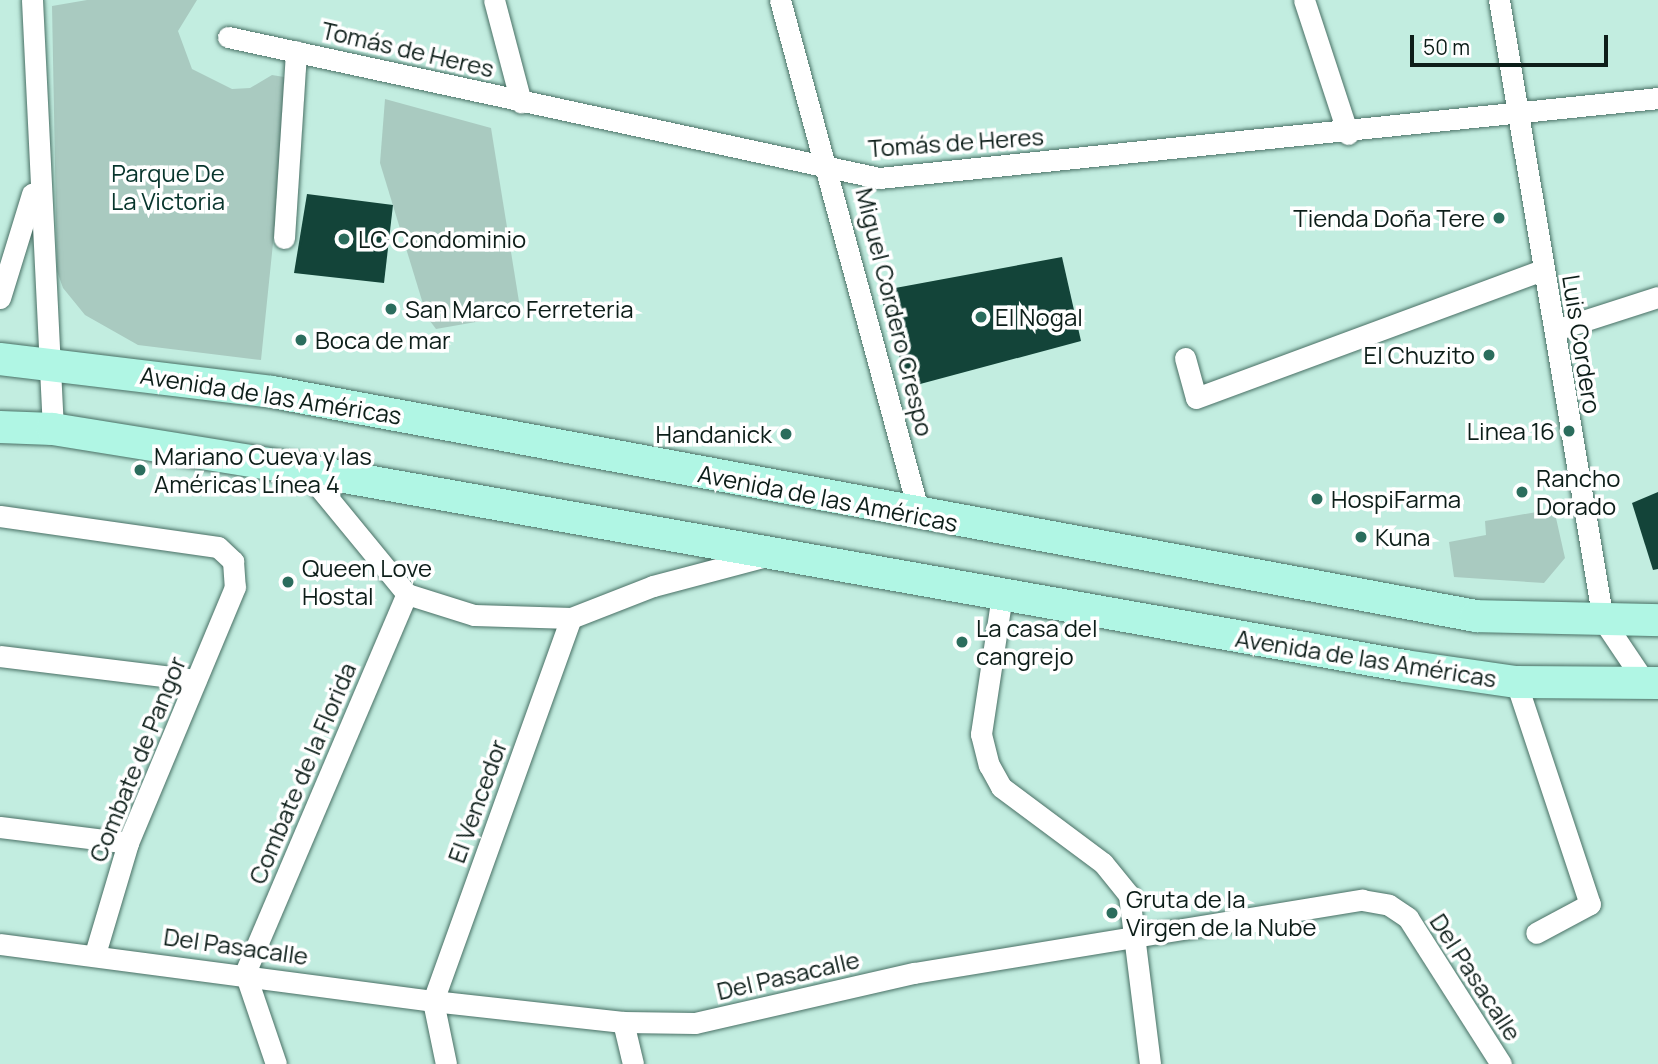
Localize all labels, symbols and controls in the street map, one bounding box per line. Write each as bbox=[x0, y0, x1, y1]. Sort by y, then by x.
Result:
street label: Tomás de Heres bbox=[319, 15, 497, 83]
scale bar bbox=[1413, 21, 1611, 65]
text: 50 m bbox=[1423, 33, 1470, 61]
street label: Tomás de Heres bbox=[867, 121, 1045, 163]
park label: Parque De La Victoria bbox=[111, 159, 225, 215]
street label: Miguel Cordero Crespo bbox=[850, 185, 940, 439]
place label: Tienda Doña Tere bbox=[1293, 204, 1485, 232]
marker: Tienda Doña Tere bbox=[1491, 210, 1507, 226]
place label: LC Condominio bbox=[358, 225, 526, 253]
marker: LC Condominio bbox=[336, 231, 352, 247]
street label: Luis Cordero bbox=[1557, 273, 1607, 415]
place label: San Marco Ferreteria bbox=[405, 295, 634, 323]
marker: San Marco Ferreteria bbox=[383, 301, 399, 317]
place label: El Nogal bbox=[995, 303, 1083, 331]
marker: El Nogal bbox=[973, 309, 989, 325]
place label: Boca de mar bbox=[315, 326, 451, 354]
marker: Boca de mar bbox=[293, 332, 309, 348]
place label: El Chuzito bbox=[1364, 341, 1475, 369]
marker: El Chuzito bbox=[1481, 347, 1497, 363]
street label: Avenida de las Américas bbox=[138, 360, 404, 430]
place label: Linea 16 bbox=[1467, 417, 1555, 445]
place label: Handanick bbox=[655, 420, 772, 448]
marker: Linea 16 bbox=[1561, 423, 1577, 439]
marker: Handanick bbox=[778, 426, 794, 442]
place label: Mariano Cueva y las Américas Línea 4 bbox=[154, 442, 372, 498]
street label: Avenida de las Américas bbox=[696, 459, 960, 537]
marker: Mariano Cueva y las Américas Línea 4 bbox=[132, 462, 148, 478]
place label: Rancho Dorado bbox=[1536, 464, 1620, 520]
marker: Rancho Dorado bbox=[1514, 484, 1530, 500]
place label: HospiFarma bbox=[1331, 485, 1461, 513]
marker: HospiFarma bbox=[1309, 491, 1325, 507]
place label: Kuna bbox=[1375, 523, 1430, 551]
marker: Kuna bbox=[1353, 529, 1369, 545]
place label: Queen Love Hostal bbox=[302, 554, 432, 610]
marker: Queen Love Hostal bbox=[280, 574, 296, 590]
place label: La casa del cangrejo bbox=[976, 614, 1098, 670]
street label: Avenida de las Américas bbox=[1233, 623, 1499, 693]
marker: La casa del cangrejo bbox=[954, 634, 970, 650]
street label: Combate de Pangor bbox=[83, 652, 191, 866]
street label: Combate de la Florida bbox=[242, 658, 362, 888]
street label: El Vencedor bbox=[441, 735, 513, 867]
place label: Gruta de la Virgen de la Nube bbox=[1126, 885, 1316, 941]
marker: Gruta de la Virgen de la Nube bbox=[1104, 905, 1120, 921]
street label: Del Pasacalle bbox=[1424, 908, 1528, 1046]
street label: Del Pasacalle bbox=[162, 922, 310, 970]
street label: Del Pasacalle bbox=[714, 945, 862, 1005]

